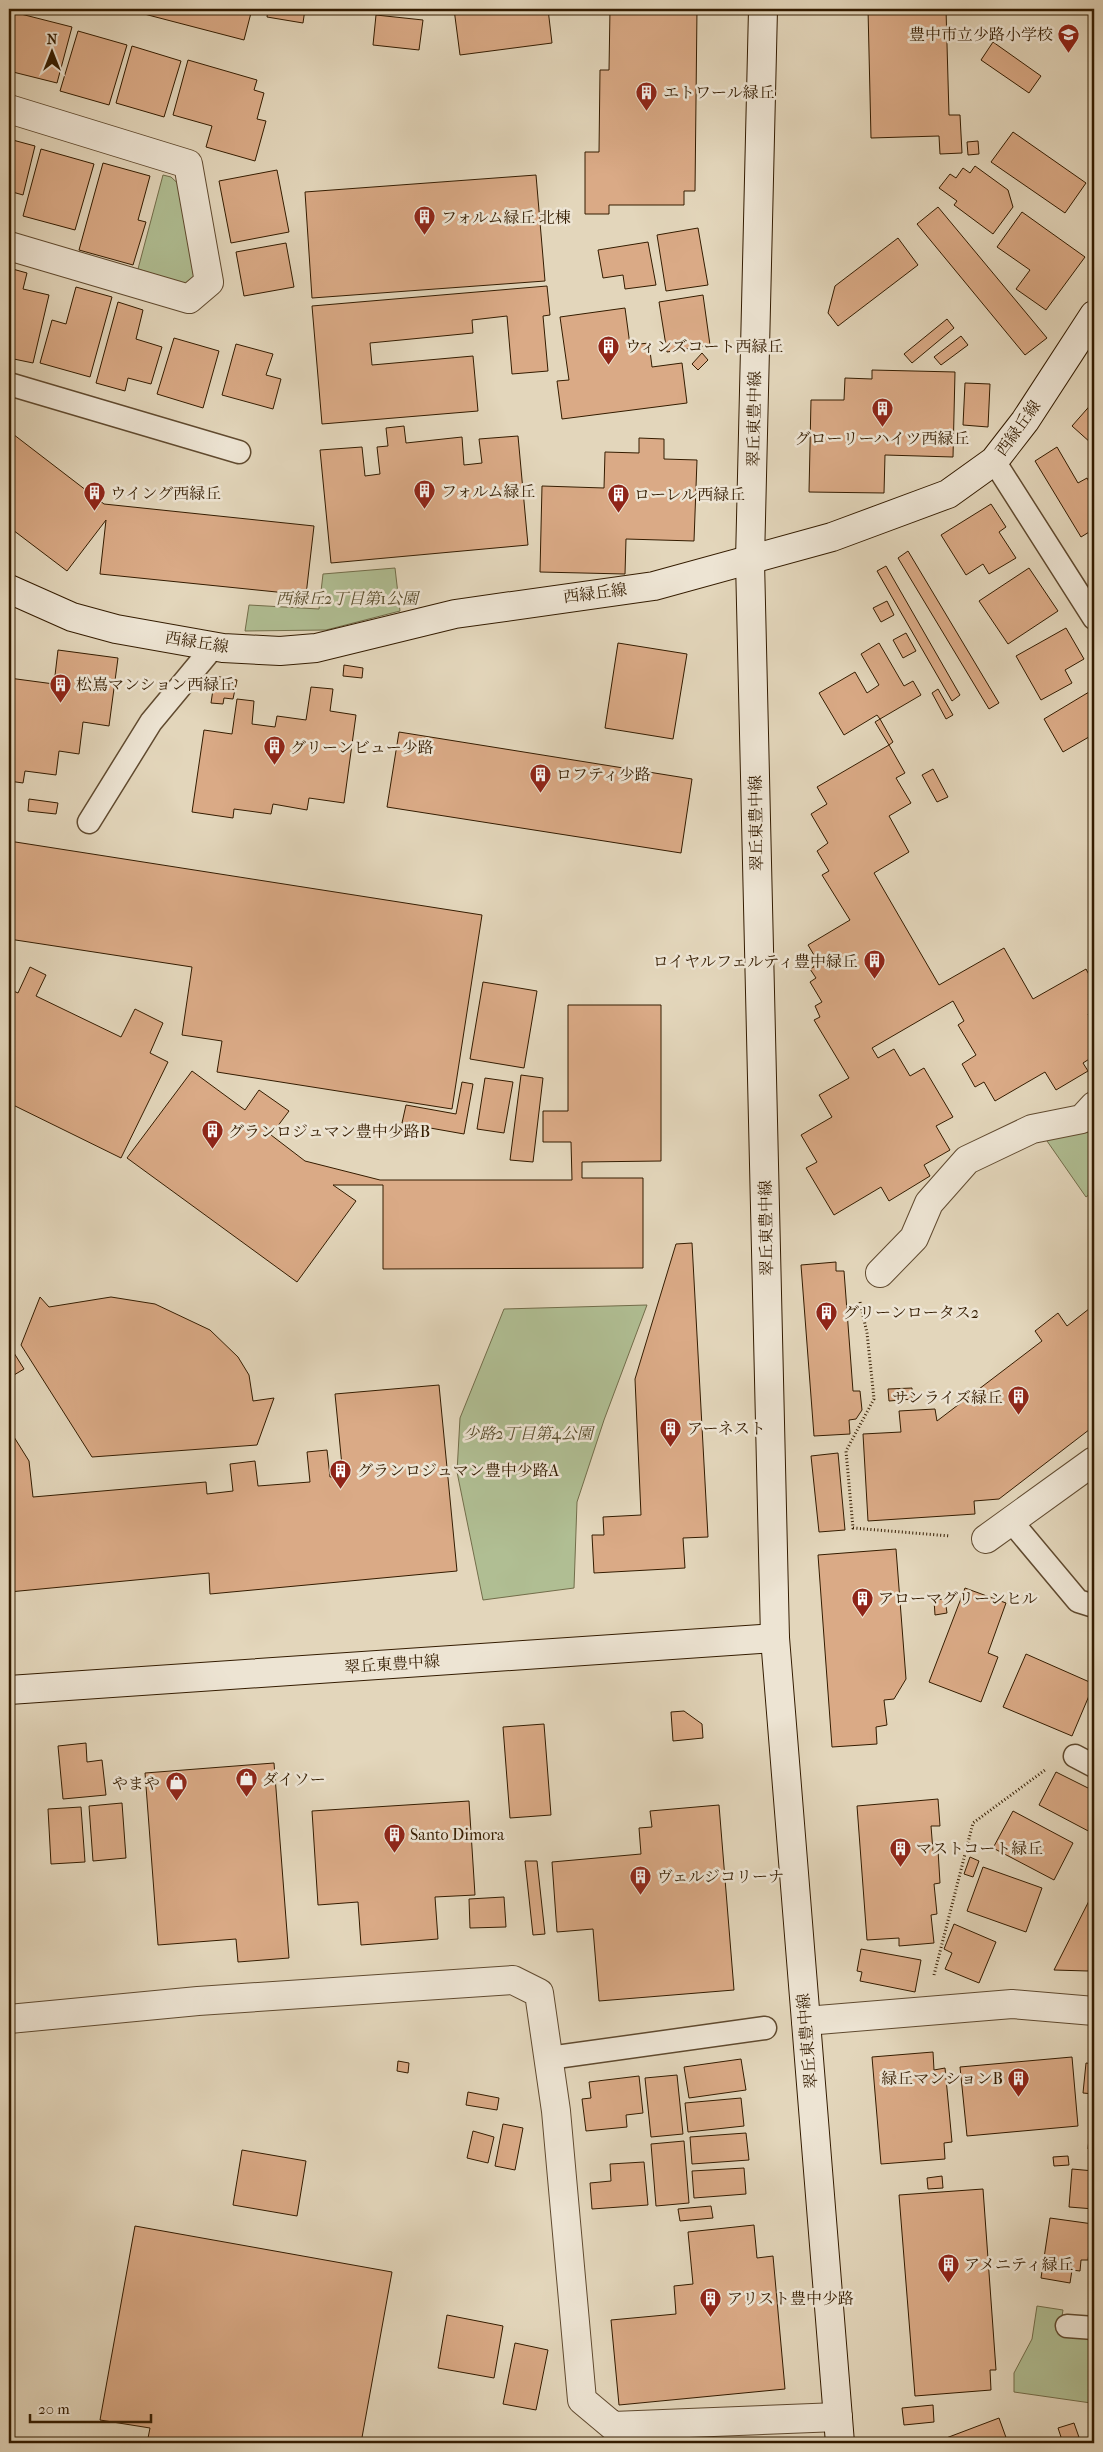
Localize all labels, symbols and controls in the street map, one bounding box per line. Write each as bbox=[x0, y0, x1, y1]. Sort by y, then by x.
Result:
school or university icon: 豊中市立少路小学校 bbox=[1057, 22, 1081, 53]
place label: 豊中市立少路小学校 bbox=[909, 25, 1053, 44]
north arrow bbox=[28, 28, 78, 78]
text: N bbox=[47, 31, 58, 48]
building icon: エトワール緑丘 bbox=[635, 80, 659, 111]
place label: エトワール緑丘 bbox=[663, 83, 775, 102]
building icon: フォルム緑丘 北棟 bbox=[413, 205, 437, 236]
place label: フォルム緑丘 北棟 bbox=[441, 208, 571, 227]
building icon: ウィンズコート西緑丘 bbox=[597, 334, 621, 365]
place label: ウィンズコート西緑丘 bbox=[625, 337, 784, 356]
street label: 翠丘東豊中線 bbox=[744, 371, 764, 467]
building icon: グローリーハイツ西緑丘 bbox=[870, 397, 894, 428]
street label: 西緑丘線 bbox=[992, 397, 1044, 459]
place label: グローリーハイツ西緑丘 bbox=[794, 429, 970, 448]
building icon: フォルム緑丘 bbox=[413, 479, 437, 510]
building icon: ウイング西緑丘 bbox=[82, 481, 106, 512]
place label: フォルム緑丘 bbox=[441, 482, 536, 501]
building icon: ローレル西緑丘 bbox=[606, 482, 630, 513]
place label: ウイング西緑丘 bbox=[110, 484, 221, 503]
place label: ローレル西緑丘 bbox=[634, 485, 745, 504]
street label: 西緑丘線 bbox=[562, 580, 628, 606]
park label: 西緑丘2丁目第1公園 bbox=[276, 589, 421, 608]
street label: 西緑丘線 bbox=[164, 628, 230, 656]
building icon: 松嶌マンション西緑丘 bbox=[48, 672, 72, 703]
place label: 松嶌マンション西緑丘 bbox=[76, 675, 235, 694]
building icon: グリーンビュー少路 bbox=[262, 735, 286, 766]
place label: グリーンビュー少路 bbox=[290, 738, 434, 757]
building icon: ロフティ少路 bbox=[528, 762, 552, 793]
place label: ロフティ少路 bbox=[556, 765, 651, 784]
street label: 翠丘東豊中線 bbox=[746, 775, 766, 871]
building icon: ロイヤルフェルティ豊中緑丘 bbox=[862, 949, 886, 980]
place label: ロイヤルフェルティ豊中緑丘 bbox=[653, 952, 858, 971]
building icon: グランロジュマン豊中少路B bbox=[200, 1119, 224, 1150]
place label: グランロジュマン豊中少路B bbox=[228, 1122, 430, 1141]
street label: 翠丘東豊中線 bbox=[756, 1180, 776, 1276]
building icon: グリーンロータス2 bbox=[815, 1300, 839, 1331]
place label: グリーンロータス2 bbox=[843, 1303, 979, 1322]
building icon: サンライズ緑丘 bbox=[1007, 1385, 1031, 1416]
place label: サンライズ緑丘 bbox=[892, 1388, 1003, 1407]
building icon: アーネスト bbox=[659, 1416, 683, 1447]
place label: アーネスト bbox=[687, 1419, 766, 1438]
park label: 少路2丁目第4公園 bbox=[463, 1424, 596, 1443]
building icon: グランロジュマン豊中少路A bbox=[329, 1458, 353, 1489]
place label: グランロジュマン豊中少路A bbox=[357, 1461, 560, 1480]
building icon: アローマグリーンヒル bbox=[850, 1586, 874, 1617]
place label: アローマグリーンヒル bbox=[878, 1589, 1038, 1608]
street label: 翠丘東豊中線 bbox=[343, 1651, 441, 1677]
shop icon: ダイソー bbox=[234, 1767, 258, 1798]
place label: ダイソー bbox=[262, 1770, 326, 1789]
shop icon: やまや bbox=[164, 1771, 188, 1802]
place label: やまや bbox=[112, 1774, 160, 1793]
building icon: Santo Dimora bbox=[382, 1822, 406, 1853]
place label: Santo Dimora bbox=[410, 1825, 505, 1844]
building icon: マストコート緑丘 bbox=[888, 1836, 912, 1867]
place label: マストコート緑丘 bbox=[916, 1839, 1043, 1858]
building icon: ヴェルジコリーナ bbox=[629, 1864, 653, 1895]
place label: ヴェルジコリーナ bbox=[657, 1867, 784, 1886]
street label: 翠丘東豊中線 bbox=[793, 1992, 821, 2090]
building icon: 緑丘マンションB bbox=[1007, 2066, 1031, 2097]
place label: 緑丘マンションB bbox=[881, 2069, 1003, 2088]
building icon: アメニティ緑丘 bbox=[936, 2252, 960, 2283]
place label: アメニティ緑丘 bbox=[964, 2255, 1074, 2274]
building icon: アリスト豊中少路 bbox=[699, 2286, 723, 2317]
place label: アリスト豊中少路 bbox=[727, 2289, 854, 2308]
scale bar bbox=[30, 2392, 151, 2424]
text: 20 m bbox=[38, 2400, 70, 2418]

